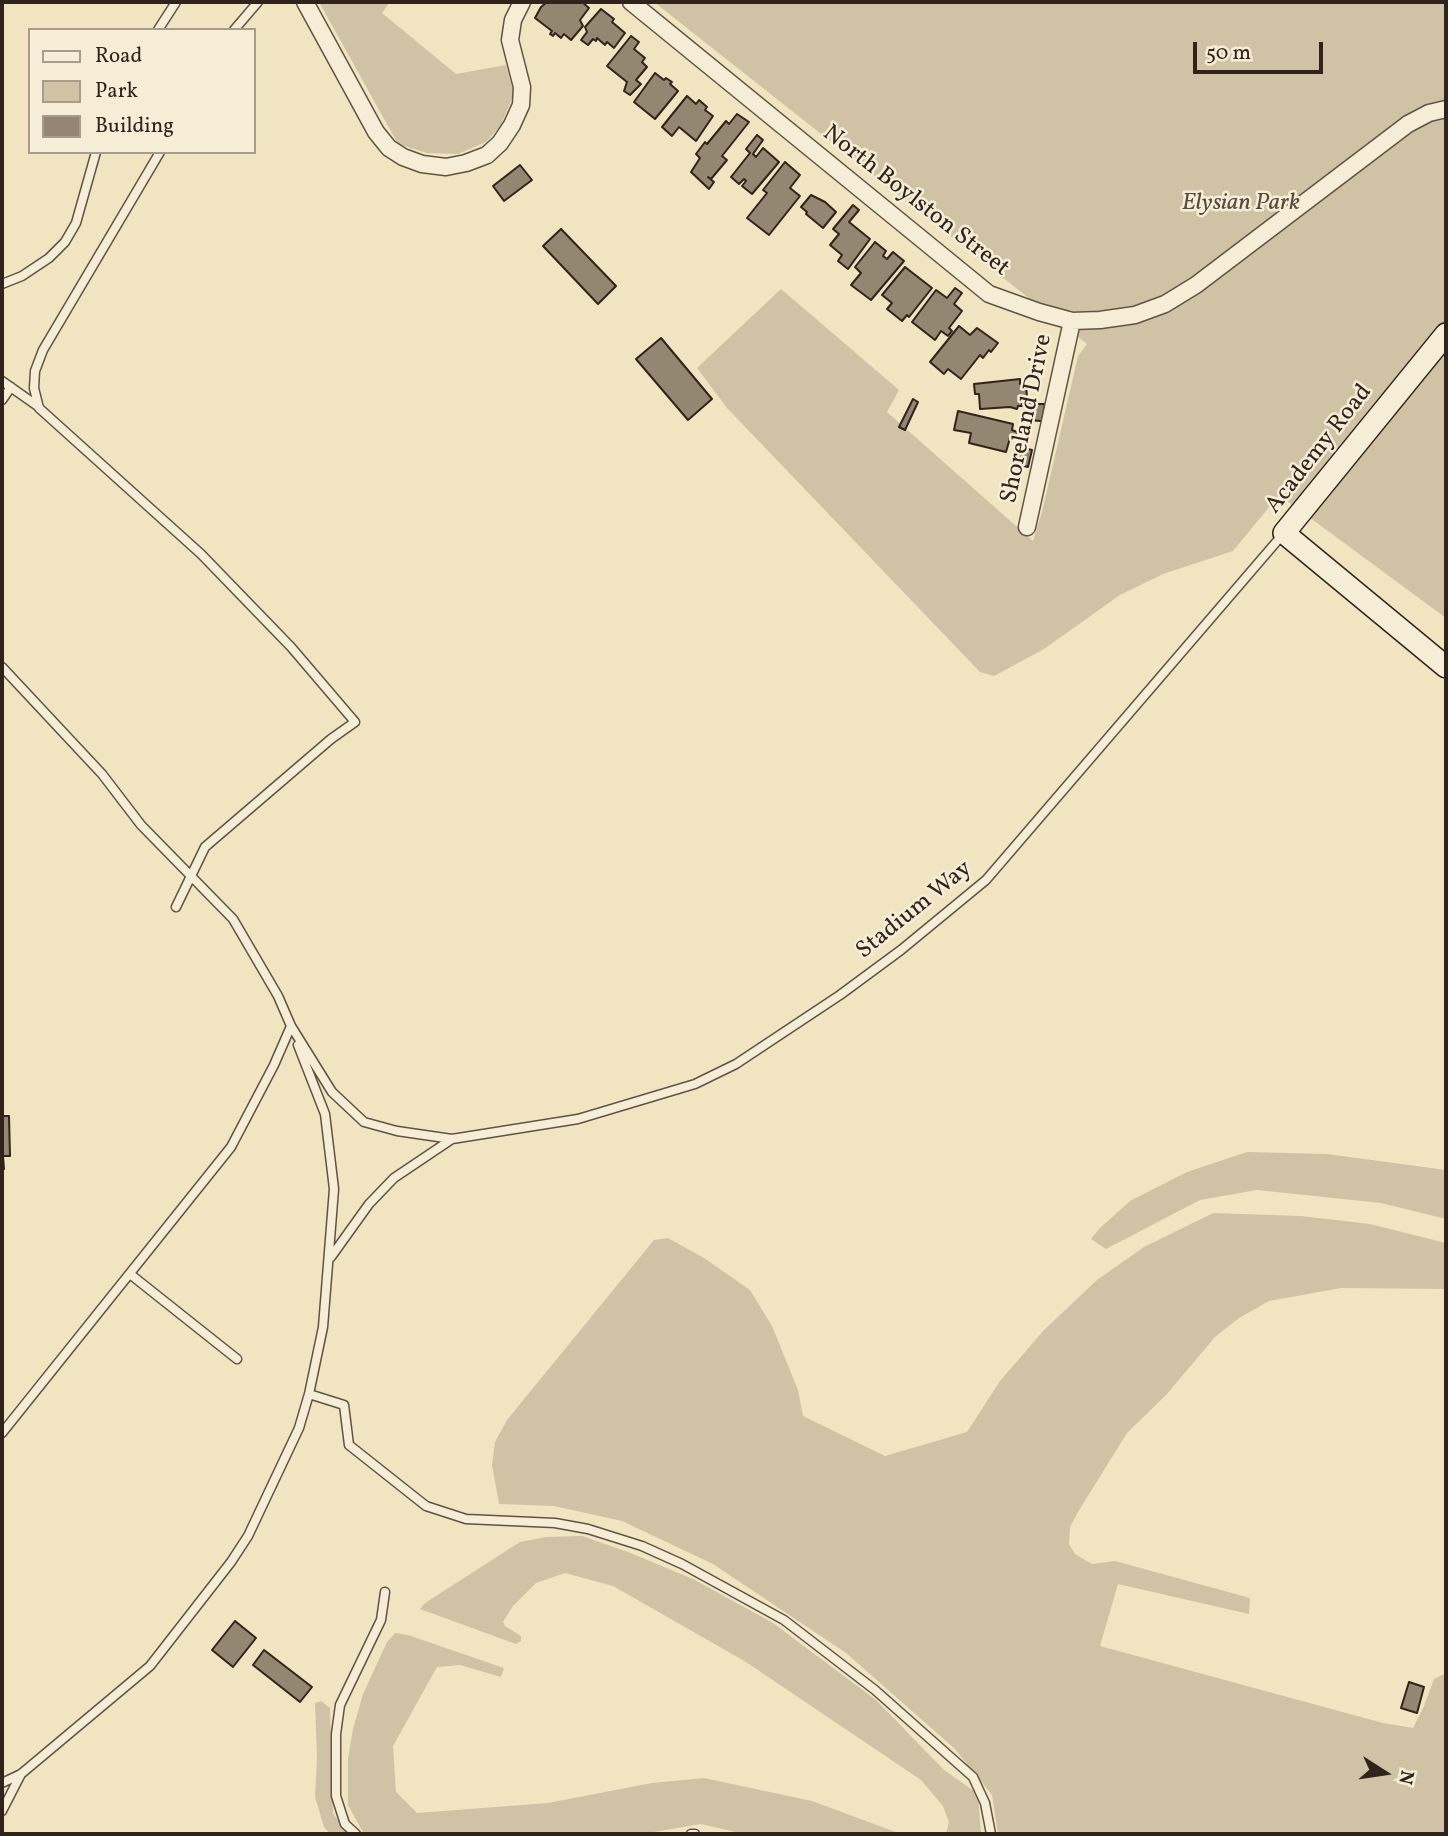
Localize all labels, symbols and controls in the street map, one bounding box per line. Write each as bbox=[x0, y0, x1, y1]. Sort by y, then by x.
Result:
legend bbox=[28, 28, 256, 154]
scale bar bbox=[1196, 28, 1326, 72]
text: 50 m bbox=[1206, 39, 1251, 68]
text: Road bbox=[95, 42, 142, 71]
text: Park bbox=[95, 77, 138, 106]
text: Building bbox=[95, 112, 174, 141]
street label: North Boylston Street bbox=[816, 120, 1014, 284]
park label: Elysian Park bbox=[1182, 191, 1300, 219]
street label: Shoreland Drive bbox=[996, 332, 1060, 506]
street label: Academy Road bbox=[1261, 380, 1379, 520]
street label: Stadium Way bbox=[851, 856, 979, 966]
north arrow bbox=[1350, 1738, 1420, 1808]
text: N bbox=[1391, 1768, 1420, 1787]

